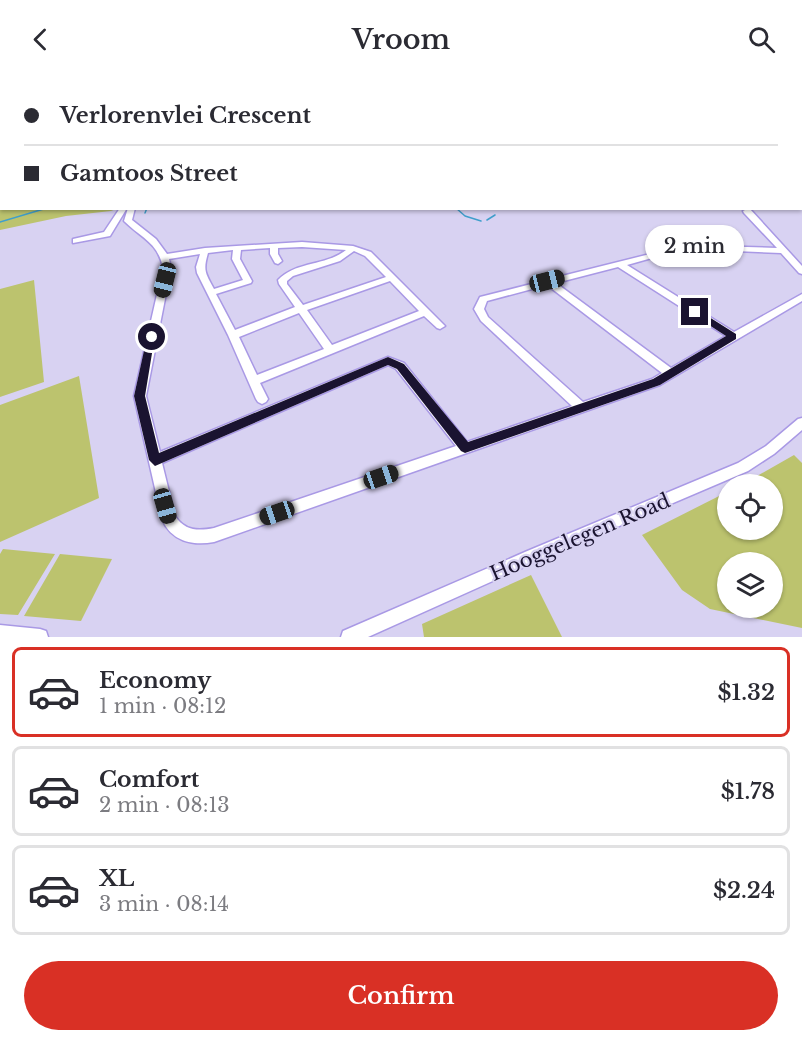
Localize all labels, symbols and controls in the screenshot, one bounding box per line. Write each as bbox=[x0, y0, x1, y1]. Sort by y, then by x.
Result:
icon: back bbox=[24, 23, 57, 56]
text: Vroom bbox=[352, 23, 450, 56]
icon: search bbox=[745, 23, 778, 56]
text: Verlorenvlei Crescent bbox=[60, 102, 311, 129]
text: Gamtoos Street bbox=[60, 160, 238, 187]
callout: 2 min bbox=[646, 225, 744, 267]
text: 2 min bbox=[664, 234, 725, 258]
car bbox=[152, 260, 178, 300]
car bbox=[527, 268, 567, 294]
route end bbox=[681, 298, 708, 325]
route start bbox=[138, 323, 165, 350]
car bbox=[361, 463, 401, 491]
map controls bbox=[717, 474, 783, 618]
button: locate bbox=[717, 474, 783, 540]
car bbox=[151, 486, 179, 526]
street label: Hooggelegen Road bbox=[486, 488, 674, 586]
car bbox=[257, 499, 297, 527]
button: layers bbox=[717, 552, 783, 618]
icon: car bbox=[27, 665, 81, 719]
text: Economy bbox=[99, 667, 211, 694]
text: $1.32 bbox=[718, 679, 775, 706]
text: 1 min · 08:12 bbox=[99, 694, 226, 718]
icon: car bbox=[27, 764, 81, 818]
text: Comfort bbox=[99, 766, 199, 793]
text: $1.78 bbox=[721, 778, 775, 805]
text: 2 min · 08:13 bbox=[99, 793, 230, 817]
icon: car bbox=[27, 863, 81, 917]
text: XL bbox=[99, 865, 134, 892]
text: $2.24 bbox=[713, 877, 775, 904]
text: 3 min · 08:14 bbox=[99, 892, 229, 916]
button: Confirm bbox=[24, 961, 778, 1030]

